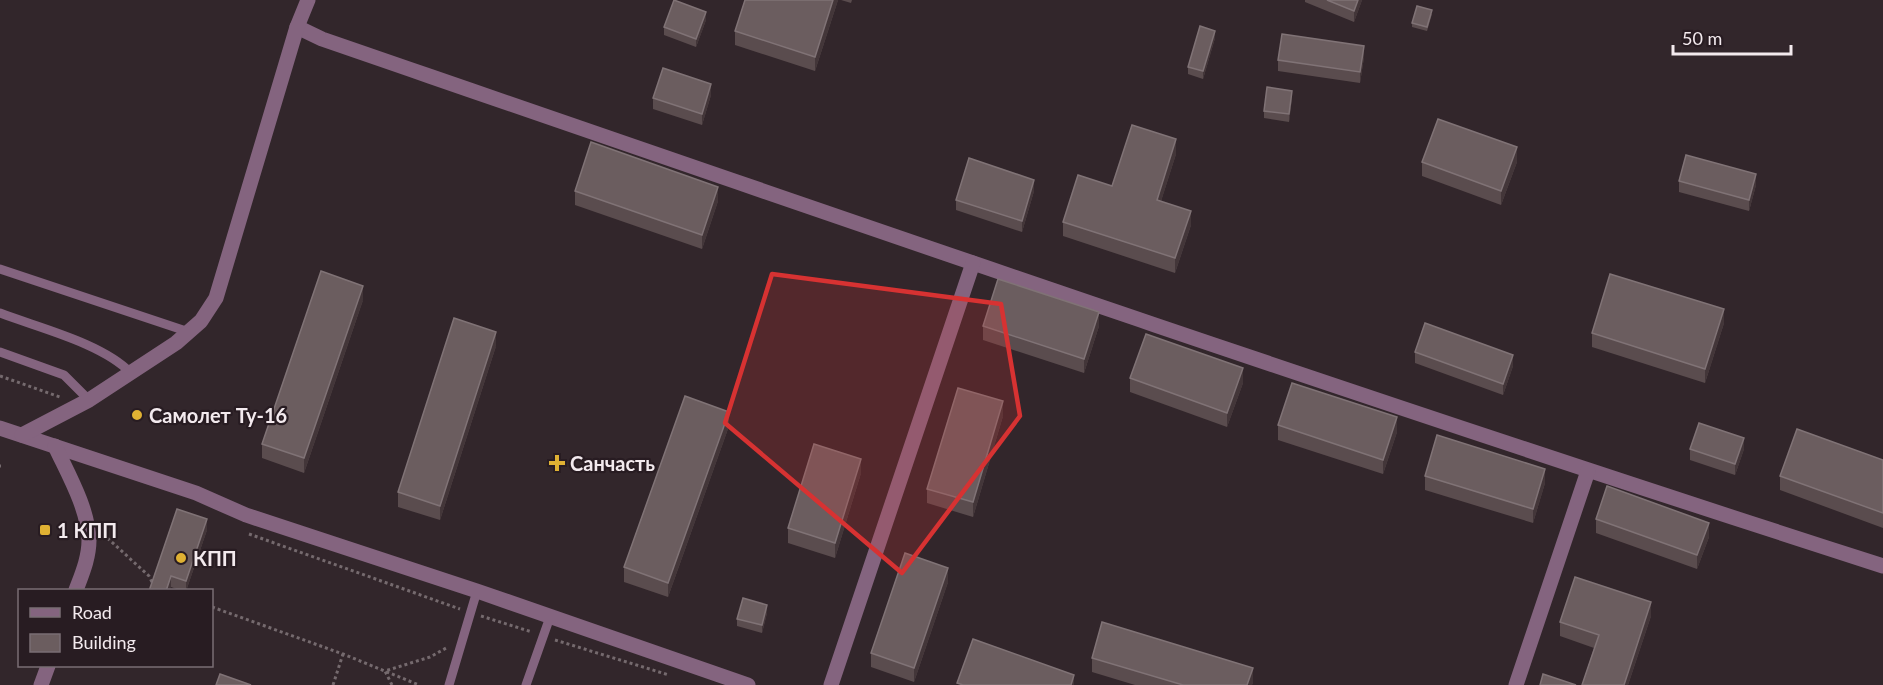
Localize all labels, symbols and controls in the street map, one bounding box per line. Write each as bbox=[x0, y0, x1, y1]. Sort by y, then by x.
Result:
scale bar bbox=[1673, 18, 1792, 56]
text: 50 m bbox=[1682, 27, 1722, 49]
place label: Самолет Ту-16 bbox=[149, 403, 287, 427]
marker: Самолет Ту-16 bbox=[130, 408, 144, 422]
place label: Санчасть bbox=[570, 451, 655, 475]
marker: Санчасть bbox=[548, 454, 566, 472]
place label: 1 КПП bbox=[57, 518, 117, 542]
marker: 1 КПП bbox=[38, 523, 52, 537]
place label: КПП bbox=[193, 546, 237, 570]
marker: КПП bbox=[174, 551, 188, 565]
legend bbox=[18, 589, 213, 667]
text: Road bbox=[72, 601, 112, 623]
text: Building bbox=[72, 631, 136, 653]

